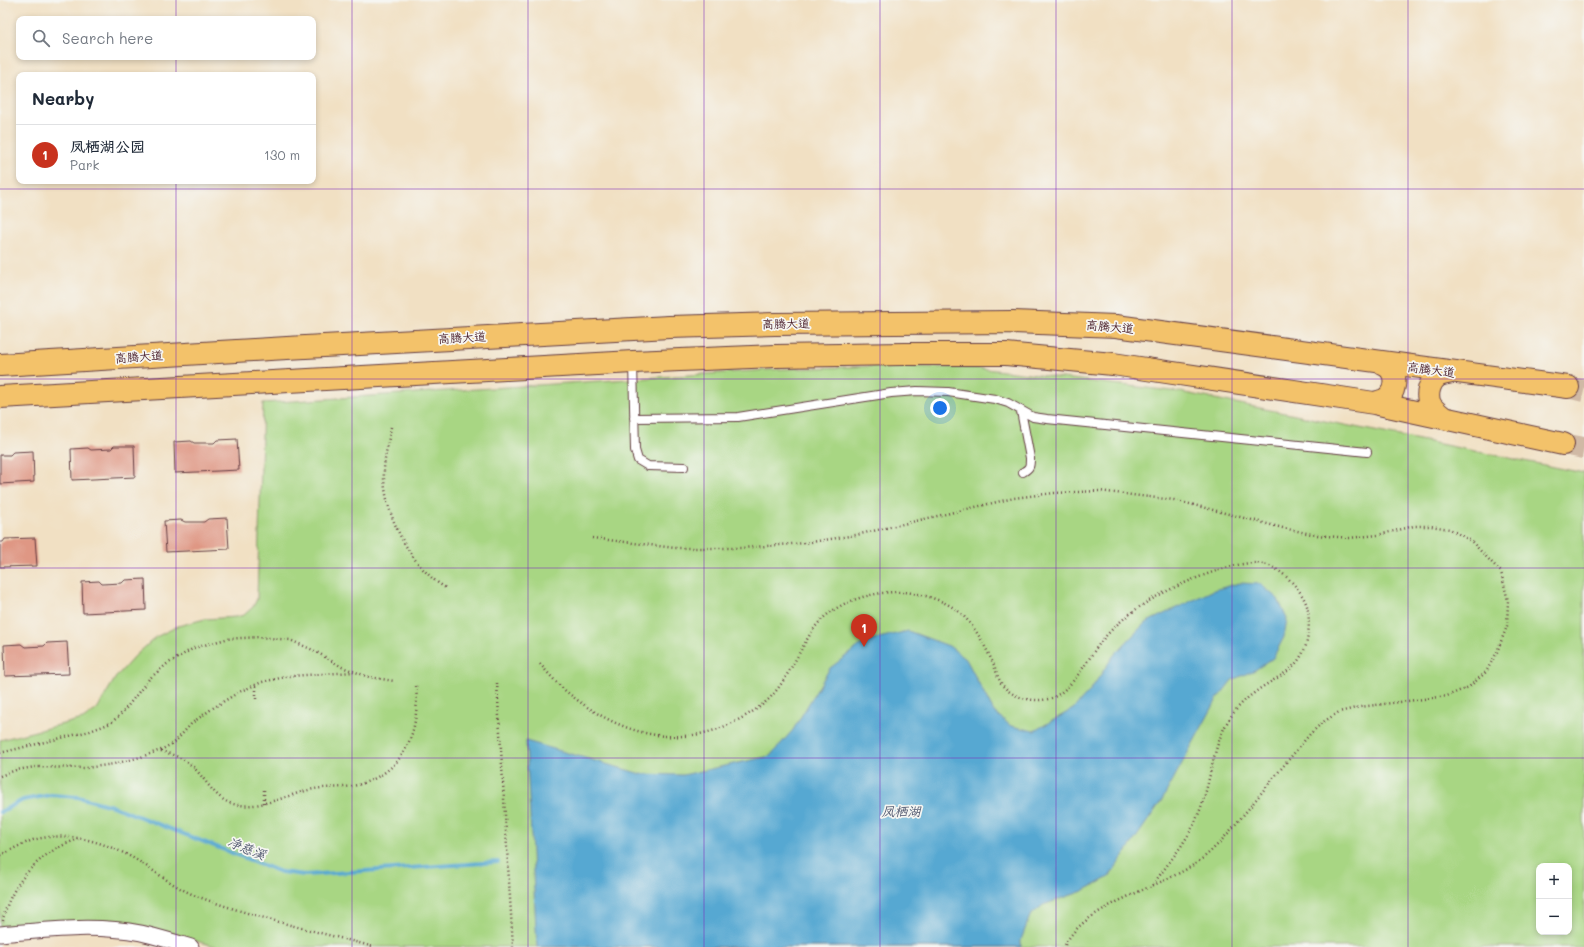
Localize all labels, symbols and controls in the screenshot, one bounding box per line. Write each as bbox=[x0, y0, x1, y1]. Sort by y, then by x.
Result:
search box bbox=[16, 16, 316, 60]
icon: search bbox=[30, 27, 52, 49]
text: Search here bbox=[62, 28, 153, 48]
text: Nearby bbox=[32, 87, 94, 109]
text: 凤栖湖公园 bbox=[70, 136, 145, 156]
text: 1 bbox=[42, 146, 48, 163]
text: 130 m bbox=[264, 146, 300, 163]
text: Park bbox=[70, 156, 99, 173]
street label: 高腾大道 bbox=[762, 315, 810, 331]
street label: 高腾大道 bbox=[1085, 316, 1135, 336]
street label: 高腾大道 bbox=[438, 328, 486, 346]
street label: 高腾大道 bbox=[114, 346, 163, 366]
street label: 高腾大道 bbox=[1406, 358, 1456, 380]
your location bbox=[930, 398, 950, 418]
pin: 1 bbox=[851, 614, 877, 647]
water label: 凤栖湖 bbox=[881, 802, 922, 819]
water label: 净慈溪 bbox=[226, 832, 269, 863]
map controls bbox=[1536, 863, 1572, 935]
button: + bbox=[1536, 863, 1572, 899]
button: − bbox=[1536, 899, 1572, 935]

